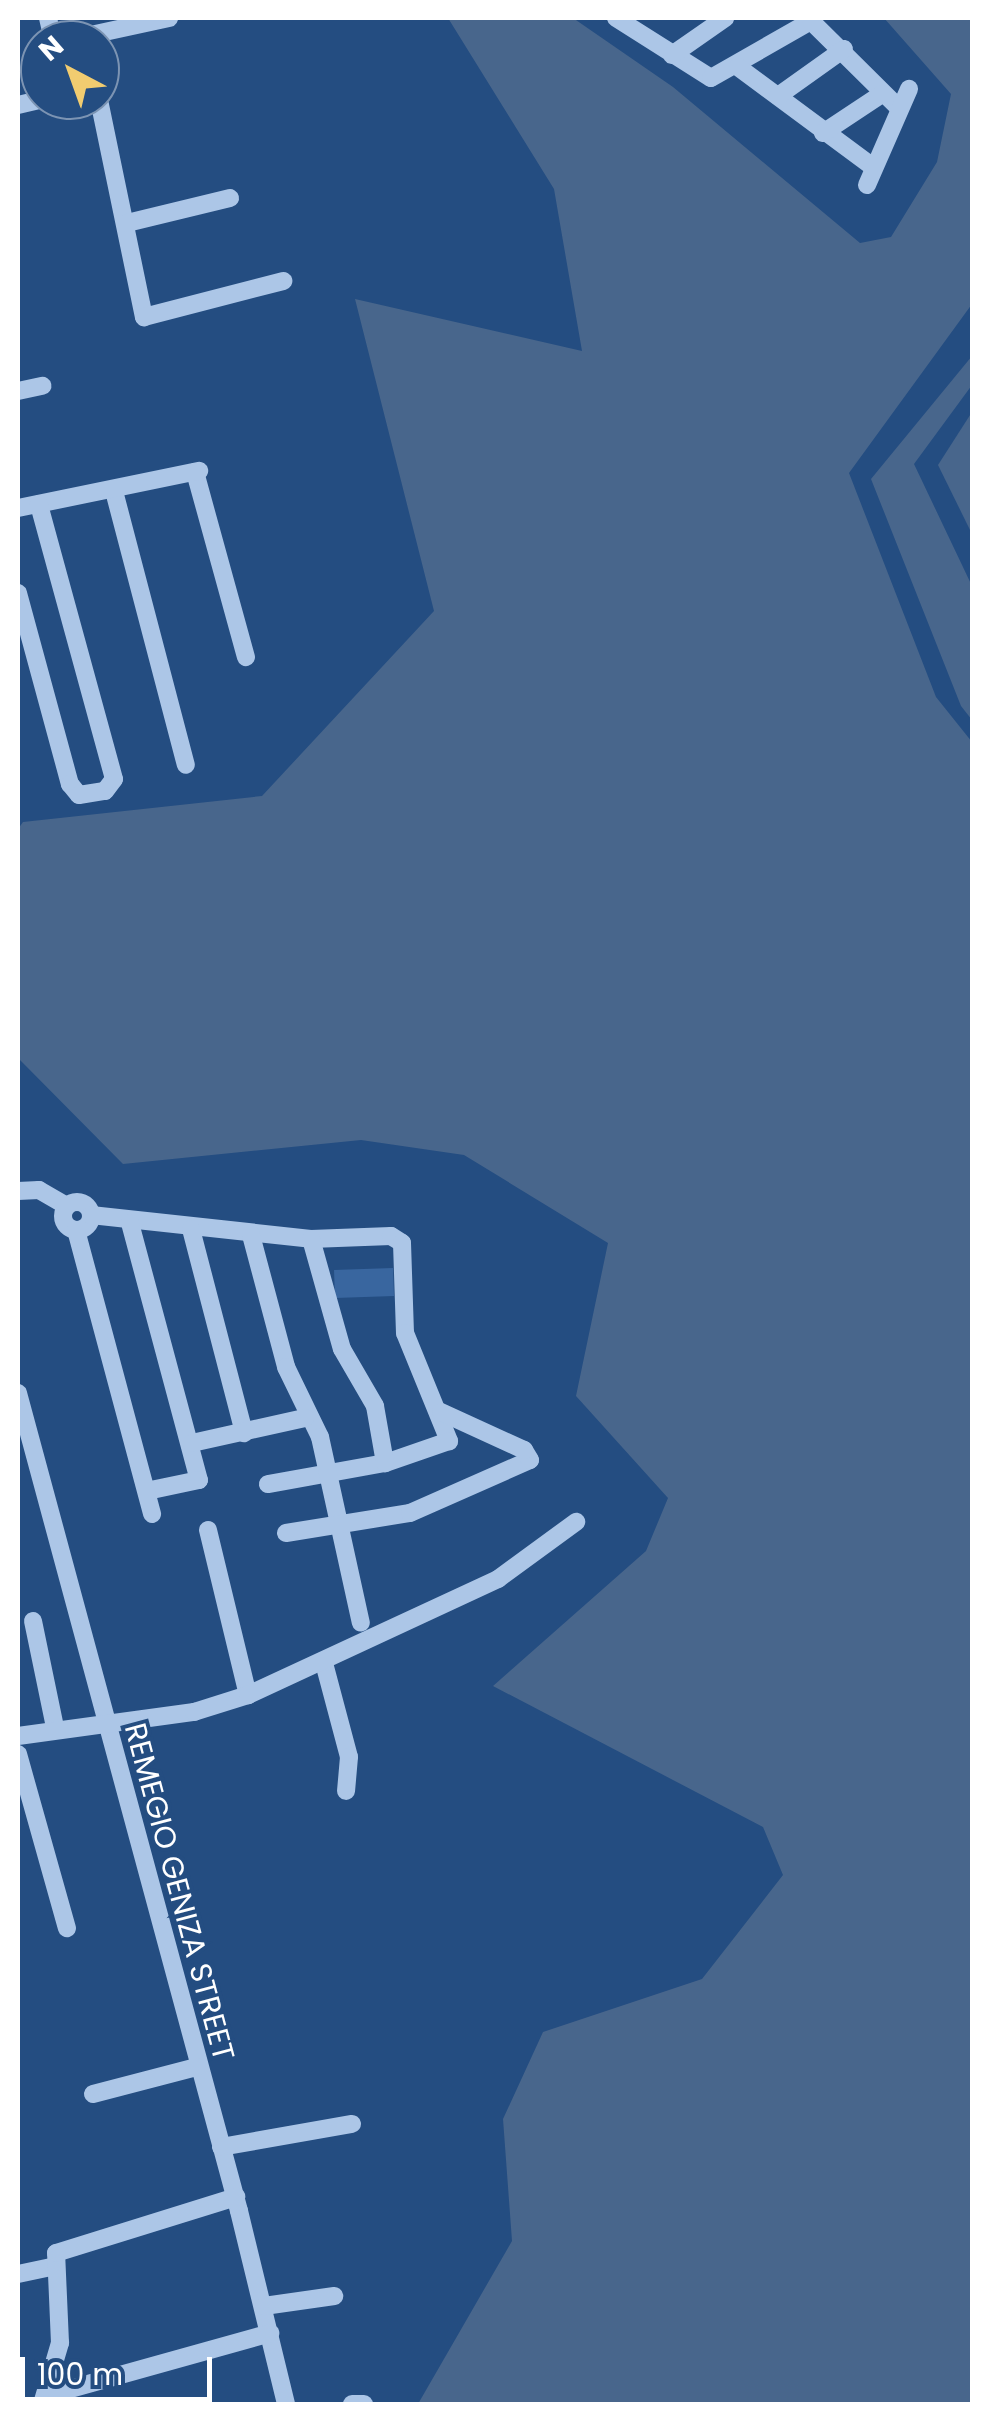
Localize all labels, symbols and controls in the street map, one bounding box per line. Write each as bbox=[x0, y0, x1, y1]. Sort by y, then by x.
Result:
north arrow bbox=[20, 20, 120, 120]
text: N bbox=[31, 27, 72, 70]
street label: REMEGIO GENIZA STREET bbox=[117, 1719, 241, 2065]
scale bar bbox=[25, 2337, 218, 2399]
text: 100 m bbox=[37, 2353, 123, 2396]

